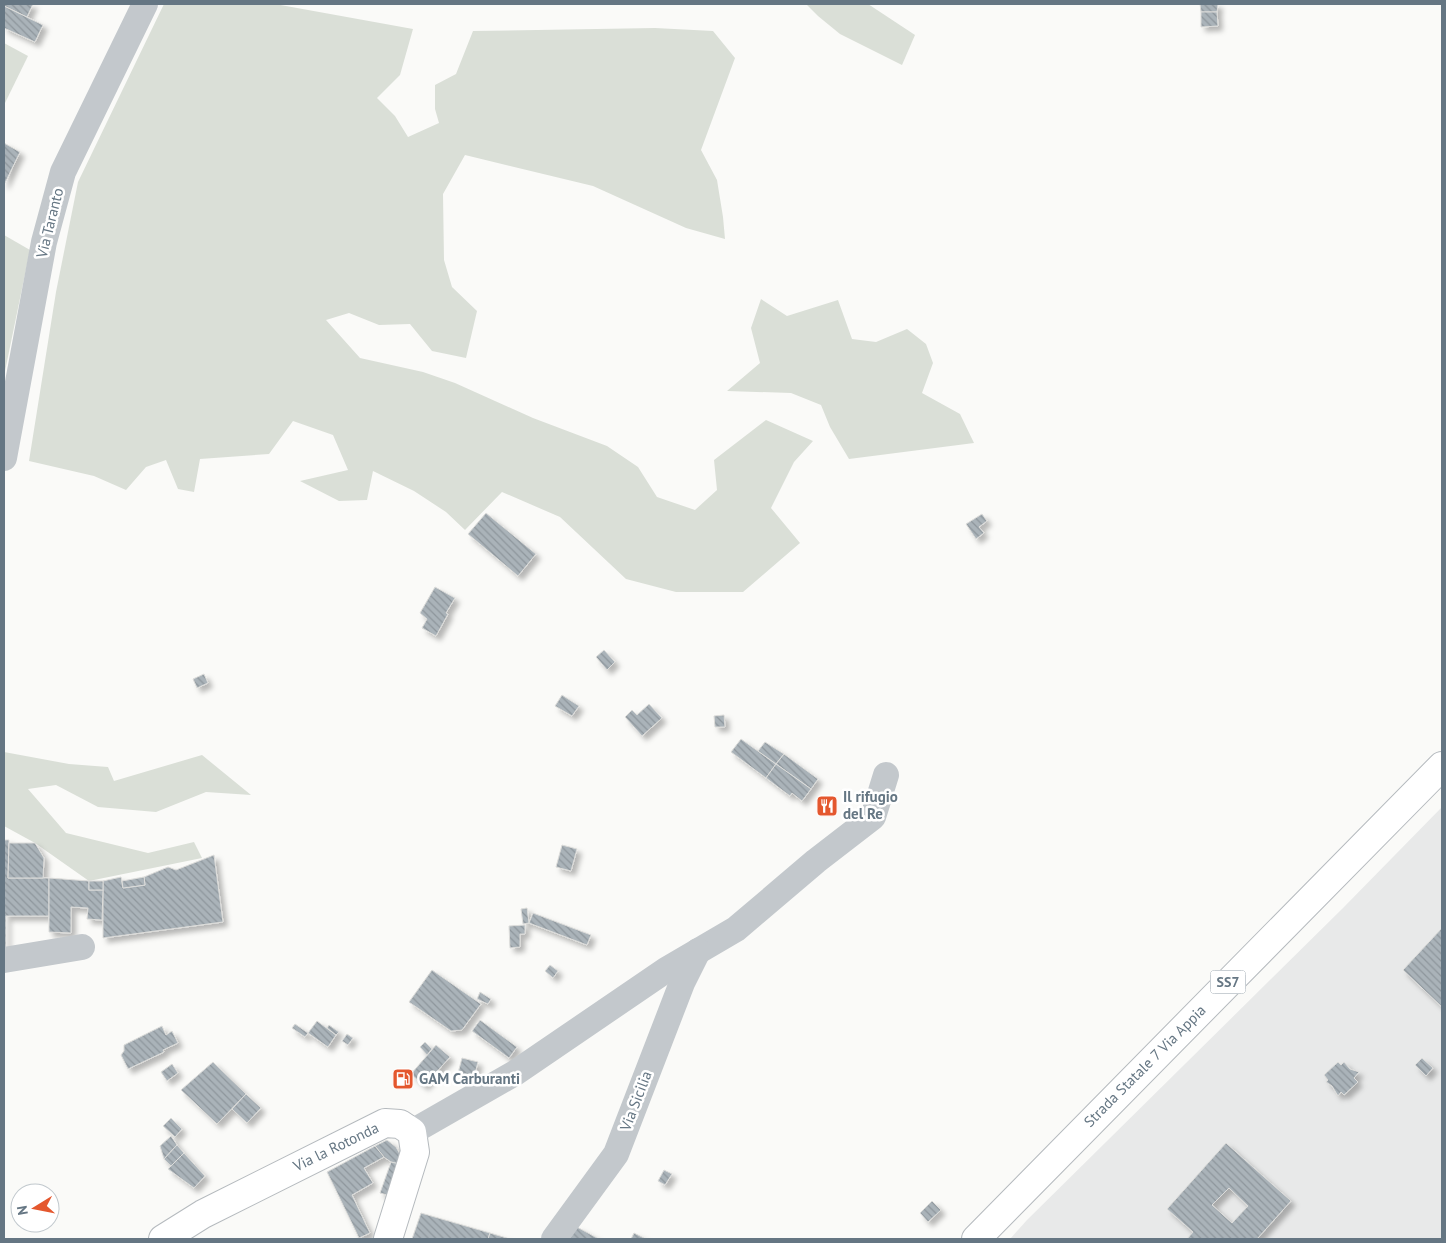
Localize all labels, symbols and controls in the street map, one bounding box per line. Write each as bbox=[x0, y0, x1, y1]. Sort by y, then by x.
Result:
street label: Via Taranto bbox=[31, 186, 67, 261]
place label: Il rifugio del Re bbox=[843, 787, 898, 823]
restaurant icon: Il rifugio del Re bbox=[815, 794, 839, 818]
road number: SS7 bbox=[1210, 970, 1246, 994]
street label: Strada Statale 7 Via Appia bbox=[1080, 1001, 1210, 1131]
fuel station icon: GAM Carburanti bbox=[391, 1067, 415, 1091]
street label: Via Sicilia bbox=[615, 1068, 656, 1134]
place label: GAM Carburanti bbox=[419, 1069, 520, 1088]
street label: Via la Rotonda bbox=[289, 1118, 382, 1176]
north arrow bbox=[10, 1183, 60, 1233]
text: N bbox=[13, 1204, 32, 1216]

